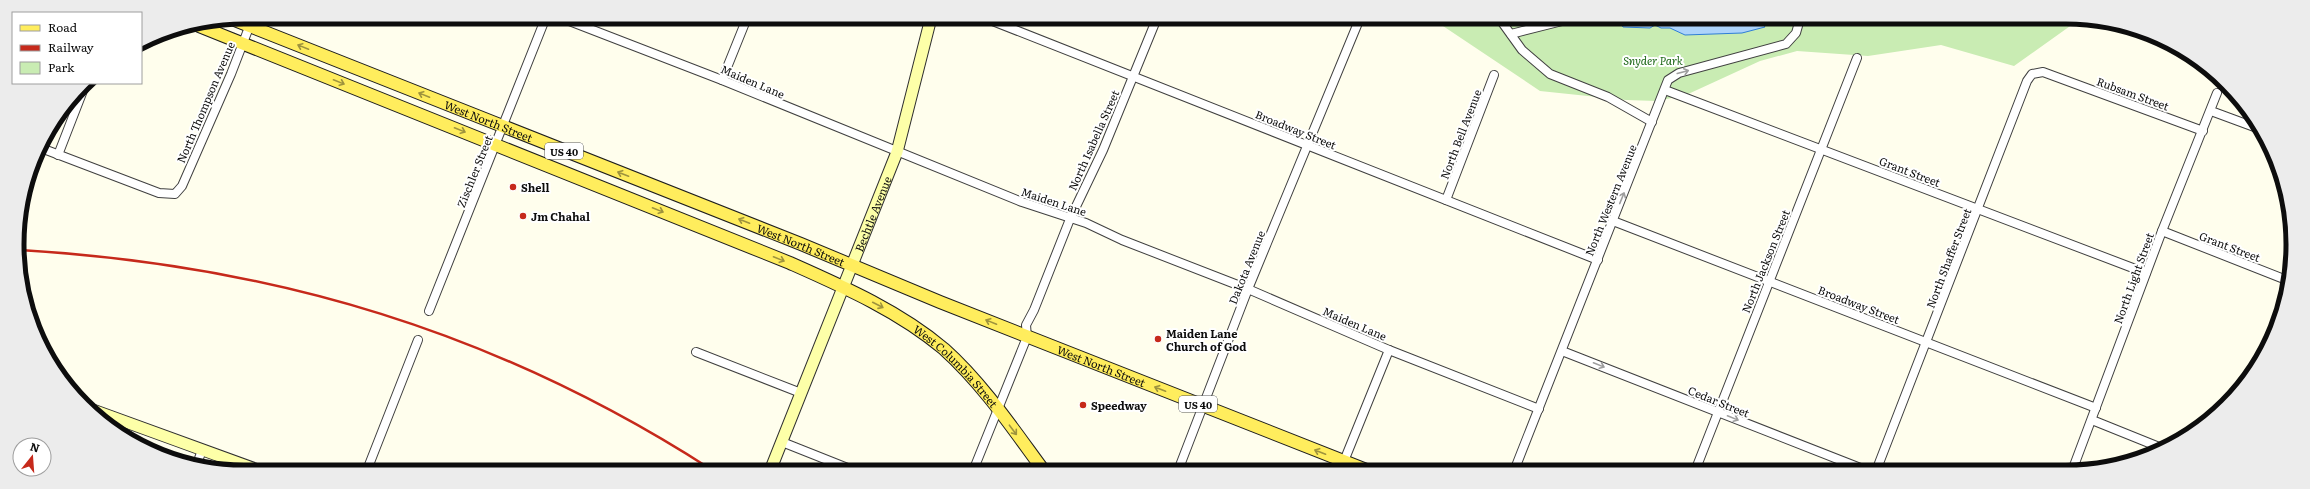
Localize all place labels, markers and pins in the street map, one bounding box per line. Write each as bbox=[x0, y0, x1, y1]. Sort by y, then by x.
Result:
place label: Shell bbox=[521, 179, 549, 195]
marker: Shell bbox=[508, 182, 518, 192]
place label: Jm Chahal bbox=[531, 208, 590, 224]
marker: Jm Chahal bbox=[518, 211, 528, 221]
place label: Maiden Lane Church of God bbox=[1166, 325, 1246, 354]
marker: Maiden Lane Church of God bbox=[1153, 334, 1163, 344]
place label: Speedway bbox=[1091, 397, 1147, 413]
marker: Speedway bbox=[1078, 400, 1088, 410]

